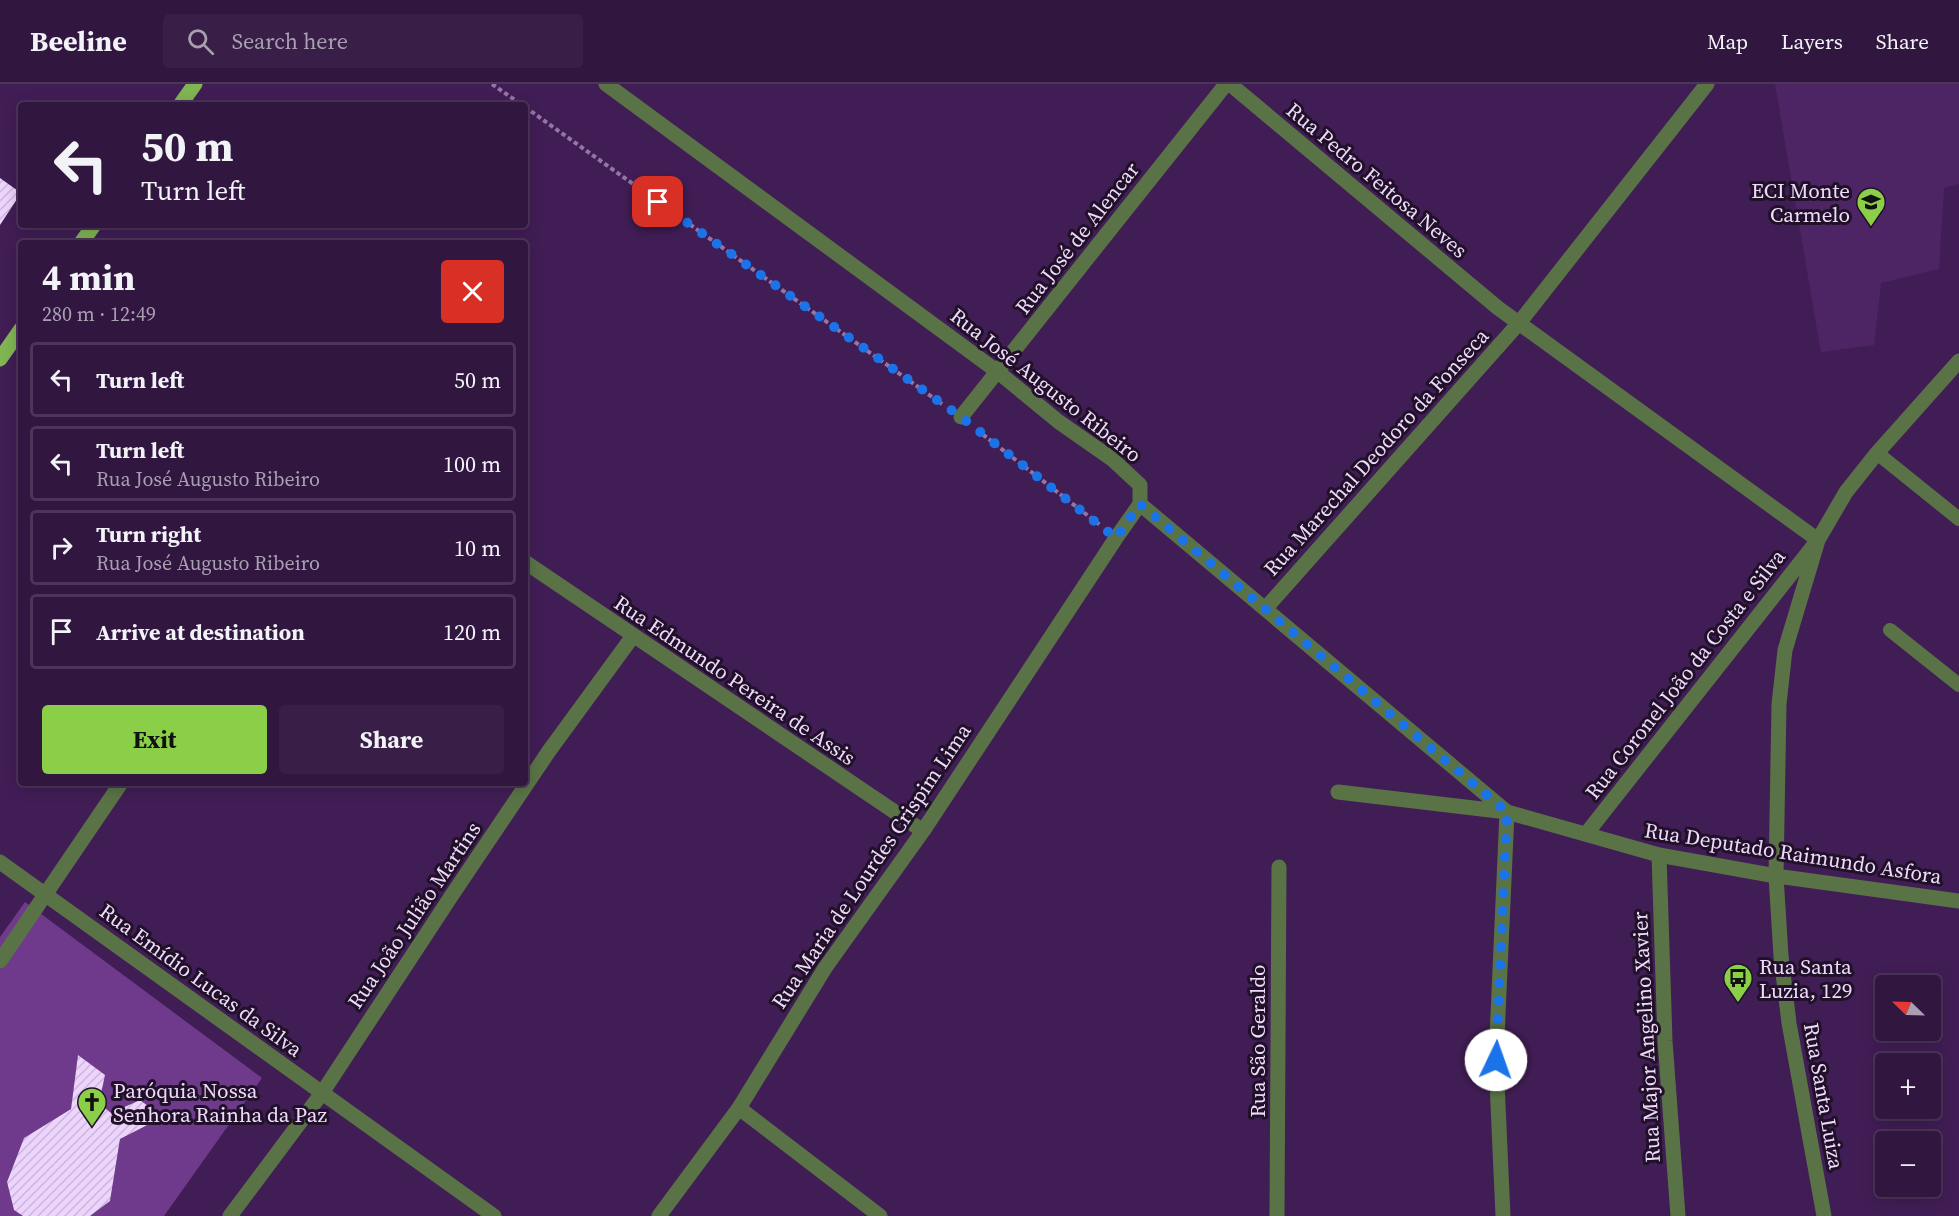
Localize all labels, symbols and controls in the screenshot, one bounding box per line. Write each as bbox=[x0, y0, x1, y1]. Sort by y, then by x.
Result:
search box bbox=[163, 14, 583, 68]
text: Beeline bbox=[30, 22, 127, 60]
icon: search bbox=[184, 25, 217, 58]
text: Search here bbox=[232, 26, 348, 56]
text: Map bbox=[1707, 27, 1748, 56]
text: Layers bbox=[1781, 27, 1843, 56]
text: Share bbox=[1876, 27, 1929, 56]
street label: Rua Pedro Feitosa Neves bbox=[1280, 96, 1474, 264]
text: 50 m bbox=[141, 117, 234, 175]
icon: left bbox=[42, 126, 120, 204]
street label: Rua José de Alencar bbox=[1008, 156, 1146, 320]
text: Turn left bbox=[141, 172, 245, 209]
pin bbox=[632, 176, 683, 227]
place label: ECI Monte Carmelo bbox=[1751, 176, 1850, 229]
icon: arrive bbox=[641, 185, 674, 218]
school or university icon: ECI Monte Carmelo bbox=[1855, 186, 1887, 228]
text: 4 min bbox=[42, 253, 135, 302]
button: close bbox=[441, 260, 504, 323]
text: 280 m · 12:49 bbox=[42, 300, 156, 328]
street label: Rua José Augusto Ribeiro bbox=[944, 301, 1148, 469]
street label: Rua Marechal Deodoro da Fonseca bbox=[1257, 322, 1495, 582]
icon: left bbox=[45, 363, 78, 396]
text: Turn left bbox=[96, 365, 184, 395]
text: 50 m bbox=[454, 365, 501, 395]
text: Turn left bbox=[96, 435, 184, 465]
icon: left bbox=[45, 447, 78, 480]
text: 100 m bbox=[443, 449, 501, 479]
text: Rua José Augusto Ribeiro bbox=[96, 465, 320, 493]
text: Turn right bbox=[96, 519, 201, 549]
icon: right bbox=[45, 531, 78, 564]
text: 10 m bbox=[454, 533, 501, 563]
street label: Rua Coronel João da Costa e Silva bbox=[1578, 543, 1792, 805]
text: Rua José Augusto Ribeiro bbox=[96, 549, 320, 577]
street label: Rua Edmundo Pereira de Assis bbox=[609, 588, 861, 772]
icon: arrive bbox=[45, 615, 78, 648]
text: Arrive at destination bbox=[96, 617, 305, 647]
text: 120 m bbox=[443, 617, 501, 647]
button: Exit bbox=[42, 705, 267, 774]
button: Share bbox=[279, 705, 504, 774]
street label: Rua Maria de Lourdes Crispim Lima bbox=[764, 718, 978, 1014]
street label: Rua Deputado Raimundo Asfora bbox=[1642, 815, 1944, 891]
street label: Rua João Julião Martins bbox=[341, 816, 487, 1014]
street label: Rua Emídio Lucas da Silva bbox=[94, 897, 308, 1064]
street label: Rua Major Angelino Xavier bbox=[1625, 911, 1667, 1163]
place label: Rua Santa Luzia, 129 bbox=[1759, 952, 1852, 1005]
bus stop icon: Rua Santa Luzia, 129 bbox=[1722, 962, 1754, 1004]
street label: Rua São Geraldo bbox=[1243, 964, 1272, 1118]
north arrow bbox=[1875, 975, 1941, 1041]
map controls bbox=[1875, 975, 1941, 1197]
street label: Rua Santa Luiza bbox=[1797, 1020, 1851, 1172]
position arrow bbox=[1464, 1028, 1528, 1092]
button: + bbox=[1875, 1053, 1941, 1119]
place label: Paróquia Nossa Senhora Rainha da Paz bbox=[113, 1076, 327, 1129]
church icon: Paróquia Nossa Senhora Rainha da Paz bbox=[76, 1086, 108, 1128]
button: − bbox=[1875, 1131, 1941, 1197]

